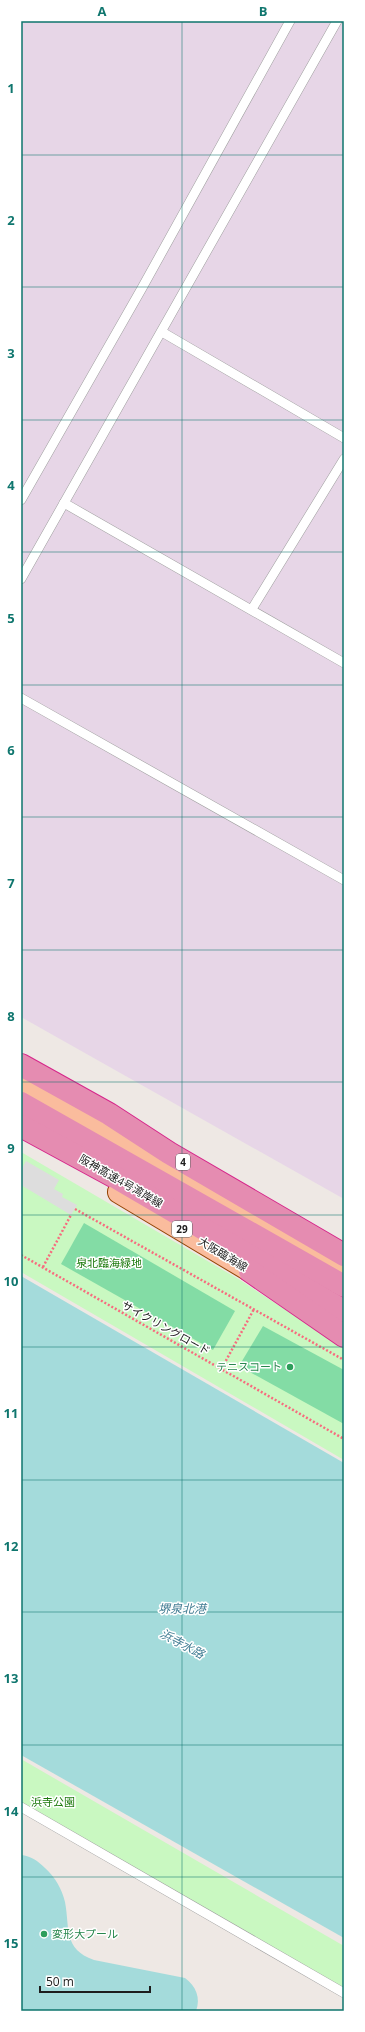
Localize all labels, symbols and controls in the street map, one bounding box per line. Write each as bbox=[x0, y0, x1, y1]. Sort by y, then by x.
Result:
text: A bbox=[98, 2, 107, 20]
text: B bbox=[259, 2, 268, 20]
text: 1 bbox=[7, 79, 15, 97]
text: 2 bbox=[7, 211, 15, 229]
text: 3 bbox=[7, 344, 15, 362]
text: 4 bbox=[7, 476, 15, 494]
text: 5 bbox=[7, 609, 15, 627]
text: 6 bbox=[7, 741, 15, 759]
text: 7 bbox=[7, 874, 15, 892]
text: 8 bbox=[7, 1007, 15, 1025]
text: 9 bbox=[7, 1139, 15, 1157]
street label: 阪神高速4号湾岸線 bbox=[77, 1150, 166, 1211]
road number: 4 bbox=[176, 1154, 190, 1170]
road number: 29 bbox=[172, 1221, 192, 1237]
street label: 大阪臨海線 bbox=[196, 1233, 251, 1274]
park label: 泉北臨海緑地 bbox=[76, 1255, 142, 1270]
text: 10 bbox=[4, 1272, 18, 1290]
street label: サイクリングロード bbox=[119, 1297, 213, 1358]
place label: テニスコート bbox=[216, 1359, 282, 1374]
marker: テニスコート bbox=[285, 1362, 295, 1372]
text: 11 bbox=[4, 1404, 18, 1422]
text: 12 bbox=[4, 1537, 19, 1555]
water label: 堺泉北港 bbox=[158, 1600, 208, 1617]
water label: 浜寺水路 bbox=[157, 1625, 208, 1663]
text: 13 bbox=[4, 1669, 18, 1687]
park label: 浜寺公園 bbox=[31, 1794, 75, 1809]
text: 14 bbox=[4, 1802, 19, 1820]
place label: 変形大プール bbox=[52, 1926, 118, 1941]
marker: 変形大プール bbox=[39, 1929, 49, 1939]
text: 15 bbox=[4, 1934, 18, 1952]
scale bar bbox=[40, 1968, 150, 1994]
text: 50 m bbox=[46, 1973, 74, 1990]

